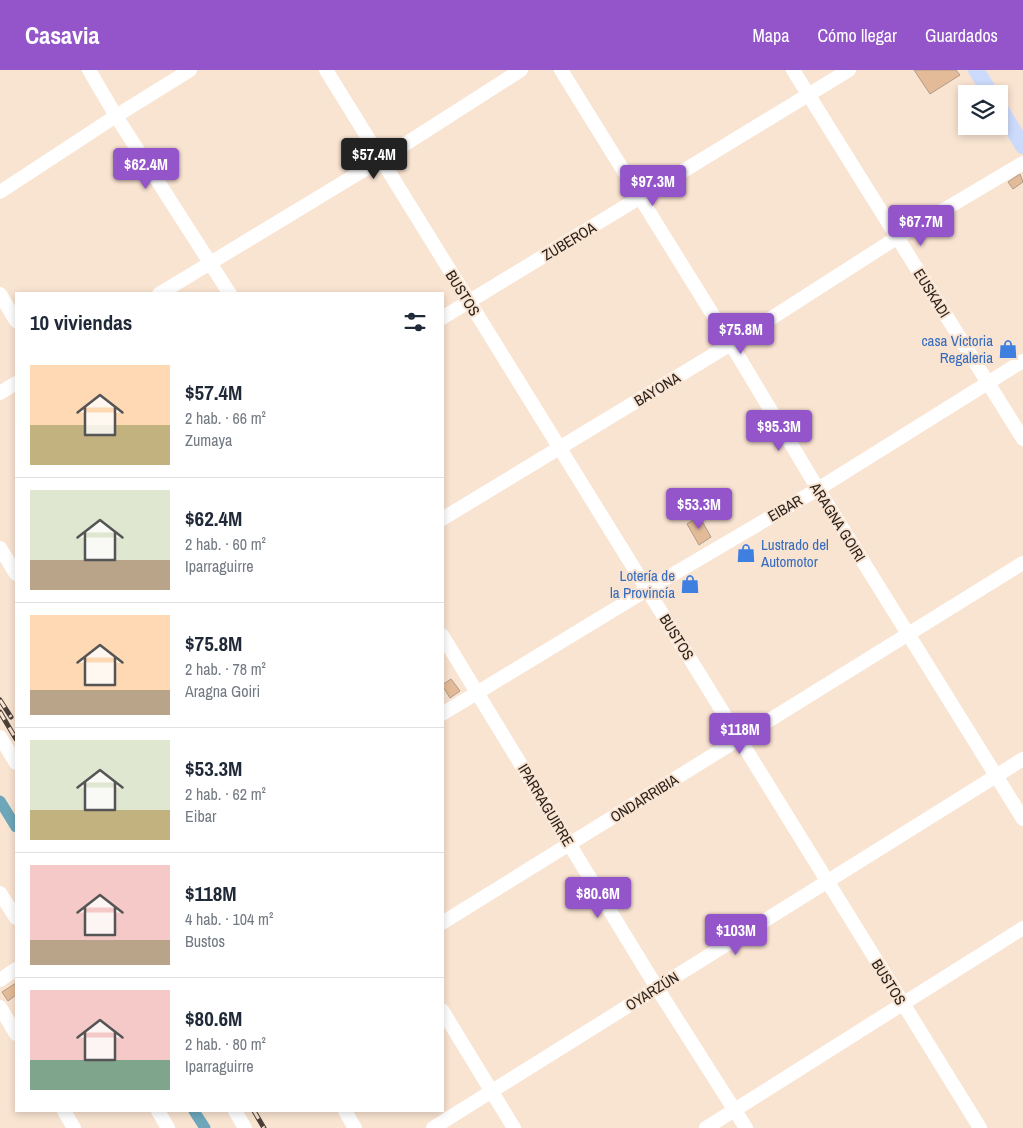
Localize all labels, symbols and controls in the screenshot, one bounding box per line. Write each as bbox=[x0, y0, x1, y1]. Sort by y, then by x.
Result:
text: Casavia bbox=[25, 19, 99, 51]
text: Mapa bbox=[752, 23, 789, 48]
text: Cómo llegar bbox=[817, 23, 897, 48]
text: Guardados bbox=[925, 23, 998, 48]
map controls bbox=[958, 85, 1008, 135]
button: layers bbox=[958, 85, 1008, 135]
pin: $57.4M bbox=[333, 138, 415, 180]
text: $57.4M bbox=[352, 143, 396, 165]
pin: $62.4M bbox=[105, 148, 187, 190]
text: $62.4M bbox=[124, 153, 168, 175]
pin: $97.3M bbox=[612, 164, 694, 207]
text: $97.3M bbox=[631, 170, 675, 192]
pin: $67.7M bbox=[880, 204, 962, 247]
text: $67.7M bbox=[899, 210, 943, 232]
street label: ZUBEROA bbox=[538, 216, 601, 265]
street label: EUSKADI bbox=[909, 265, 955, 321]
street label: BUSTOS bbox=[441, 266, 485, 320]
text: 10 viviendas bbox=[30, 308, 132, 337]
icon: filters bbox=[401, 308, 429, 336]
pin: $75.8M bbox=[700, 312, 782, 355]
text: $75.8M bbox=[719, 318, 763, 340]
place label: casa Victoria Regaleria bbox=[921, 330, 993, 368]
shop icon: casa Victoria Regaleria bbox=[997, 338, 1019, 360]
street label: BAYONA bbox=[630, 367, 685, 411]
text: $57.4M bbox=[185, 378, 242, 407]
icon: home bbox=[70, 385, 130, 445]
text: 2 hab. · 66 m² bbox=[185, 407, 266, 429]
pin: $95.3M bbox=[738, 410, 820, 452]
text: $95.3M bbox=[757, 415, 801, 437]
text: Zumaya bbox=[185, 429, 232, 451]
street label: ARAGNA GOIRI bbox=[805, 478, 871, 566]
pin: $53.3M bbox=[658, 488, 740, 530]
street label: EIBAR bbox=[764, 490, 806, 526]
text: $53.3M bbox=[677, 493, 721, 515]
text: $62.4M bbox=[185, 504, 242, 533]
icon: home bbox=[70, 510, 130, 570]
text: 2 hab. · 60 m² bbox=[185, 533, 266, 555]
place label: Lustrado del Automotor bbox=[760, 534, 829, 572]
shop icon: Lustrado del Automotor bbox=[735, 542, 757, 564]
text: Iparraguirre bbox=[185, 555, 254, 577]
place label: Lotería de la Provincía bbox=[610, 565, 675, 603]
shop icon: Lotería de la Provincía bbox=[679, 573, 701, 595]
street label: BUSTOS bbox=[655, 610, 699, 664]
text: $75.8M bbox=[185, 629, 242, 658]
icon: home bbox=[70, 635, 130, 695]
text: 2 hab. · 78 m² bbox=[185, 658, 266, 680]
text: Aragna Goiri bbox=[185, 680, 260, 702]
pin: $118M bbox=[705, 712, 775, 755]
text: $118M bbox=[720, 718, 760, 740]
text: $53.3M bbox=[185, 754, 242, 783]
icon: home bbox=[70, 760, 130, 820]
street label: IPARRAGUIRRE bbox=[513, 760, 579, 850]
street label: ONDARRIBIA bbox=[606, 768, 683, 827]
text: 2 hab. · 62 m² bbox=[185, 783, 266, 805]
text: Eibar bbox=[185, 805, 216, 827]
pin: $80.6M bbox=[557, 876, 639, 919]
text: $118M bbox=[185, 879, 237, 908]
text: $80.6M bbox=[576, 882, 620, 904]
icon: home bbox=[70, 885, 130, 945]
text: 4 hab. · 104 m² bbox=[185, 908, 273, 930]
pin: $103M bbox=[701, 914, 771, 956]
text: $103M bbox=[716, 919, 756, 941]
text: Bustos bbox=[185, 930, 225, 952]
street label: BUSTOS bbox=[867, 955, 911, 1009]
street label: OYARZÚN bbox=[621, 966, 683, 1016]
text: $80.6M bbox=[185, 1004, 242, 1033]
icon: home bbox=[70, 1010, 130, 1070]
text: 2 hab. · 80 m² bbox=[185, 1033, 266, 1055]
text: Iparraguirre bbox=[185, 1055, 254, 1077]

